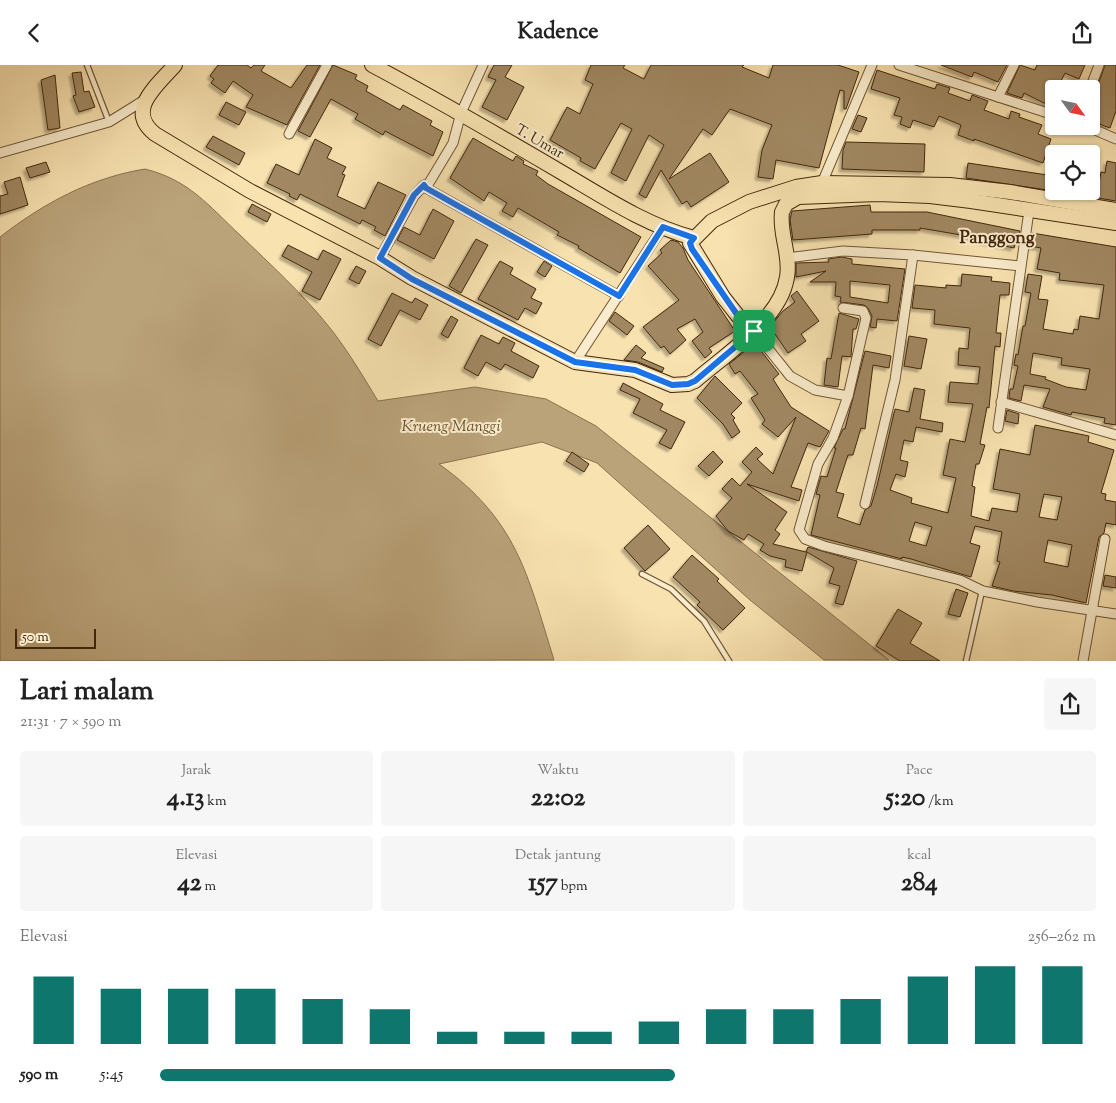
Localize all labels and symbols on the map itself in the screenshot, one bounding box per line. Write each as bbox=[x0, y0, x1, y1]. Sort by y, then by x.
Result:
north arrow bbox=[1045, 80, 1100, 135]
street label: T. Umar bbox=[511, 120, 568, 165]
district label: Panggong bbox=[959, 226, 1035, 252]
pin bbox=[733, 310, 775, 352]
water label: Krueng Manggi bbox=[402, 416, 500, 439]
scale bar bbox=[15, 625, 96, 649]

